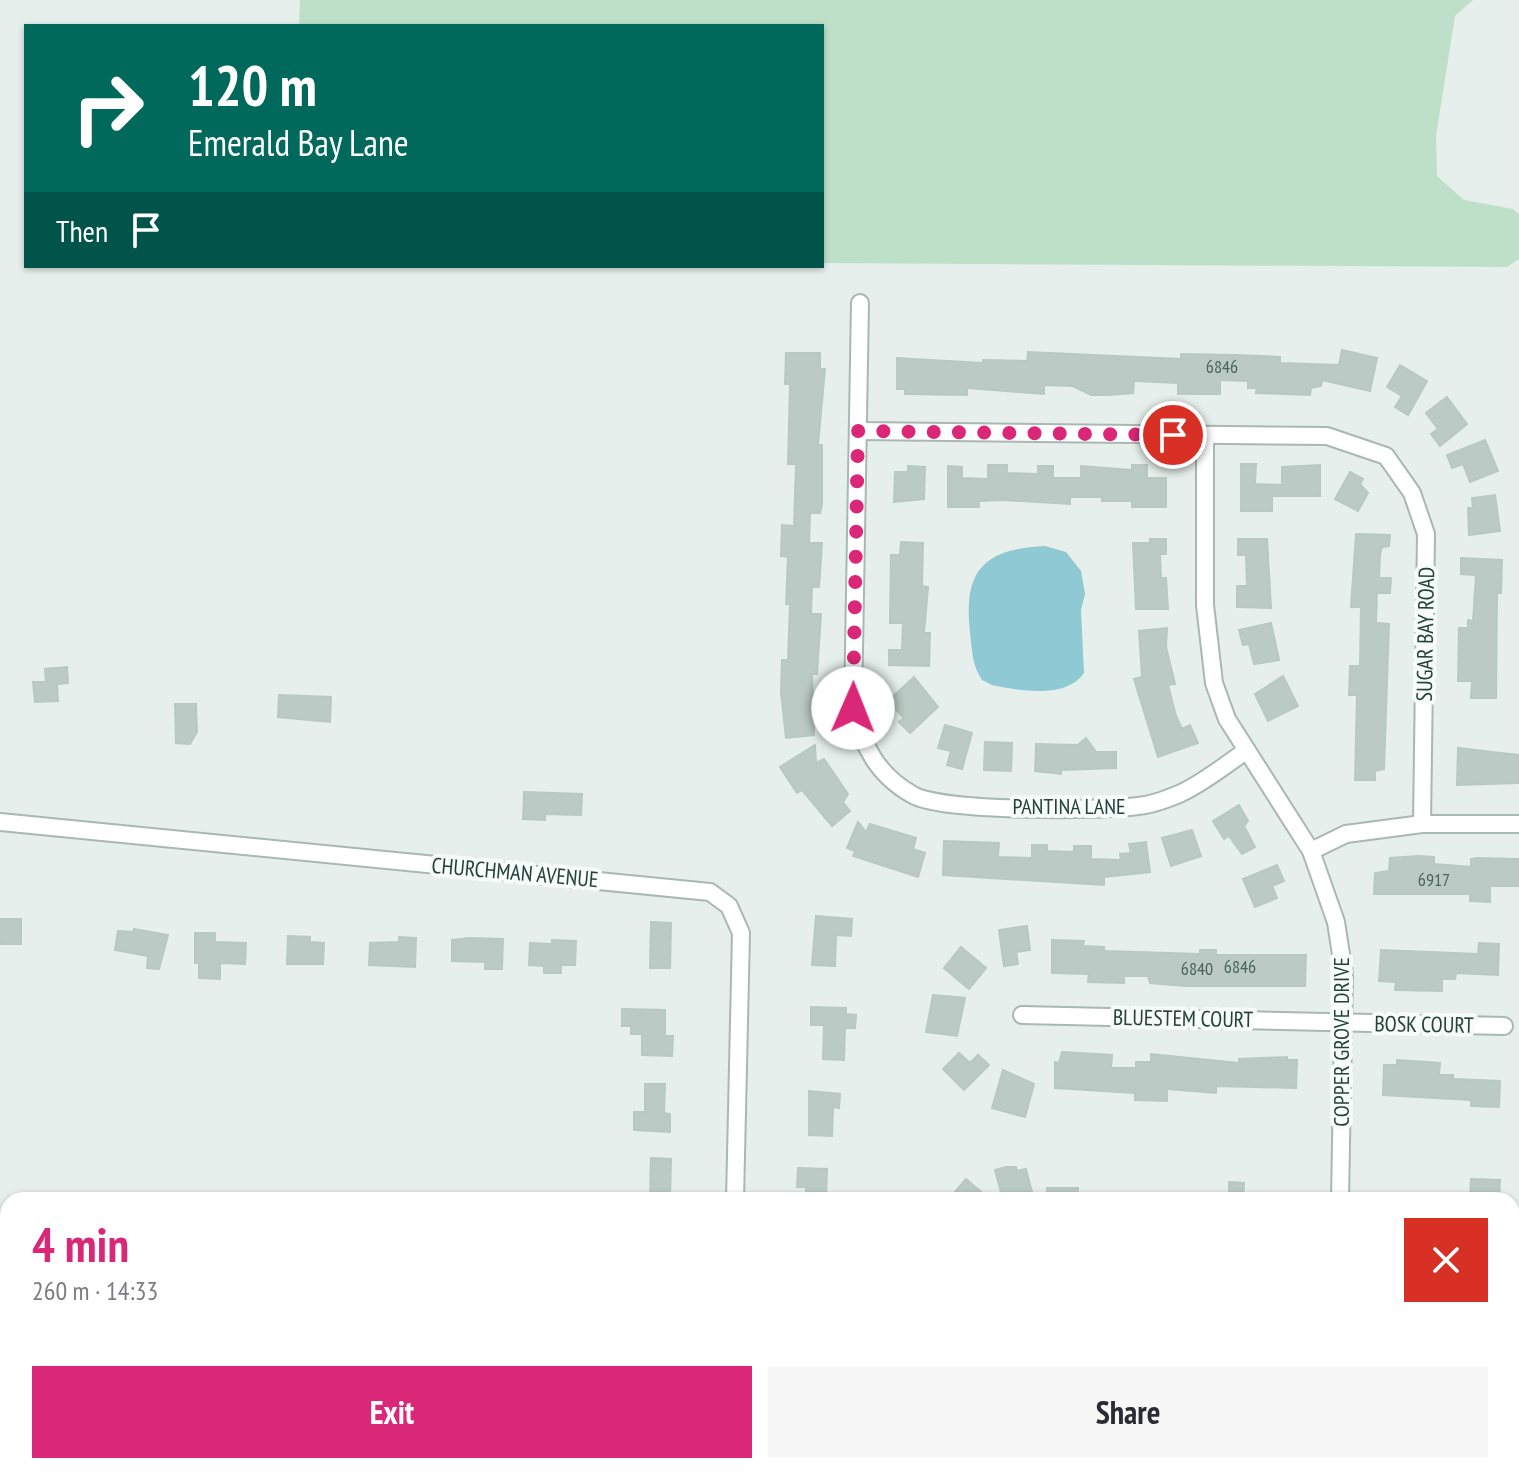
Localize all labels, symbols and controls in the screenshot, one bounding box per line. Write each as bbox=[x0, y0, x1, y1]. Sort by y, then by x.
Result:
text: 120 m bbox=[188, 49, 317, 121]
icon: right bbox=[56, 56, 160, 160]
text: Emerald Bay Lane bbox=[188, 119, 409, 166]
icon: arrive bbox=[124, 208, 168, 252]
text: Then bbox=[56, 211, 108, 250]
house number: 6846 bbox=[1206, 355, 1238, 378]
pin bbox=[1139, 401, 1207, 469]
icon: arrive bbox=[1151, 413, 1195, 457]
street label: SUGAR BAY ROAD bbox=[1410, 566, 1440, 702]
position arrow bbox=[811, 666, 895, 750]
street label: PANTINA LANE bbox=[1012, 792, 1126, 820]
street label: CHURCHMAN AVENUE bbox=[430, 851, 600, 893]
house number: 6917 bbox=[1418, 868, 1450, 891]
house number: 6846 bbox=[1224, 955, 1256, 978]
house number: 6840 bbox=[1181, 957, 1213, 980]
street label: COPPER GROVE DRIVE bbox=[1327, 957, 1355, 1127]
street label: BLUESTEM COURT bbox=[1113, 1003, 1254, 1033]
street label: BOSK COURT bbox=[1374, 1009, 1474, 1039]
text: 4 min bbox=[32, 1213, 129, 1275]
button: close bbox=[1404, 1218, 1488, 1302]
text: 260 m · 14:33 bbox=[32, 1274, 158, 1307]
button: Exit bbox=[32, 1366, 752, 1458]
button: Share bbox=[768, 1366, 1488, 1458]

